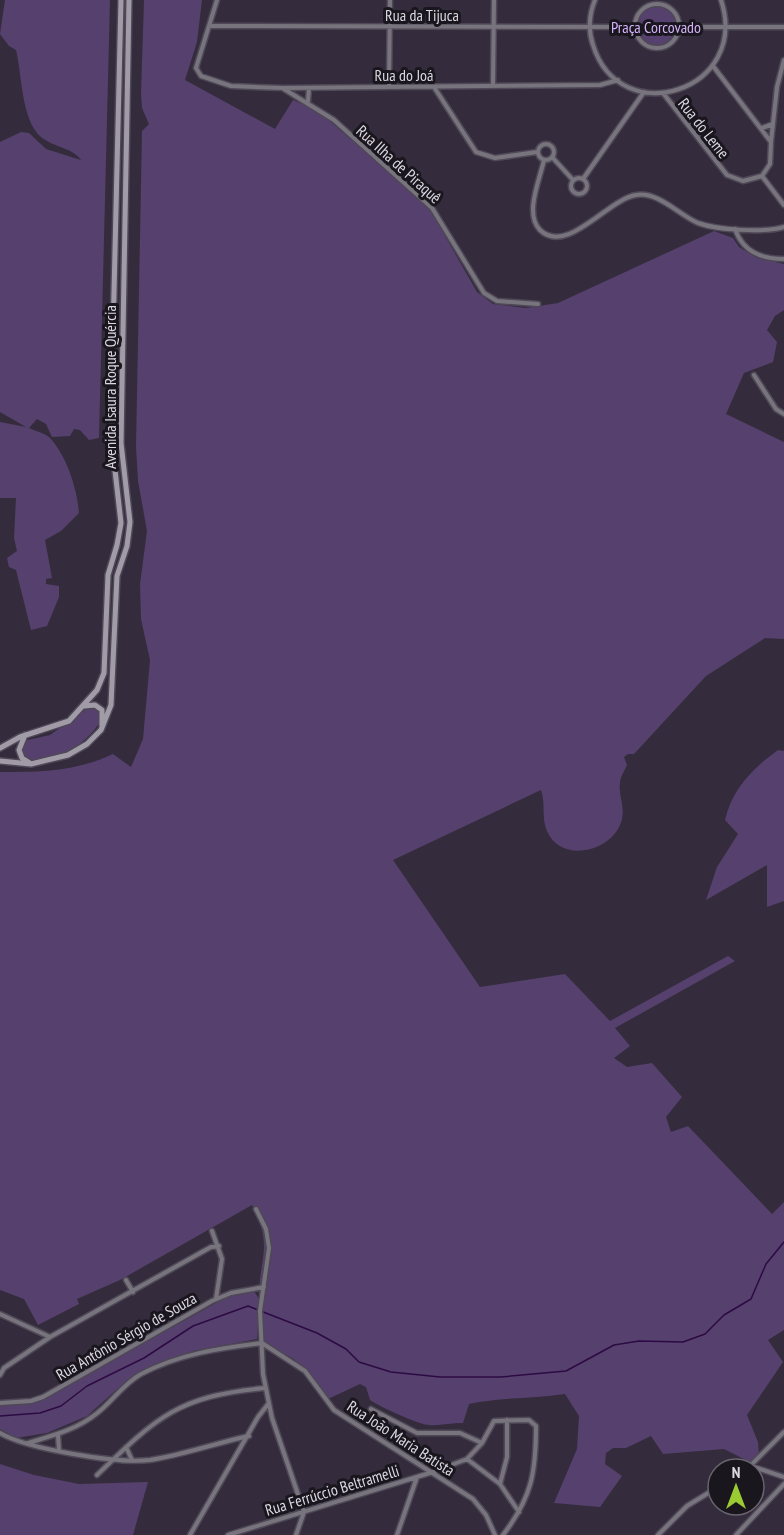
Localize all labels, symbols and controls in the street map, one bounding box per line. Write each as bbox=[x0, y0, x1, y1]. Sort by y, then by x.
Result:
street label: Rua da Tijuca bbox=[385, 5, 459, 25]
park label: Praça Corcovado bbox=[611, 17, 701, 37]
street label: Rua do Joá bbox=[375, 65, 433, 85]
street label: Rua do Leme bbox=[674, 94, 734, 162]
street label: Rua Ilha de Piraquê bbox=[352, 121, 446, 207]
street label: Avenida Isaura Roque Quércia bbox=[100, 305, 120, 469]
street label: Rua Antônio Sérgio de Souza bbox=[52, 1288, 200, 1384]
street label: Rua João Maria Batista bbox=[343, 1396, 459, 1480]
north arrow bbox=[706, 1457, 766, 1517]
street label: Rua Ferrúccio Beltramelli bbox=[262, 1460, 402, 1520]
text: N bbox=[732, 1462, 740, 1482]

